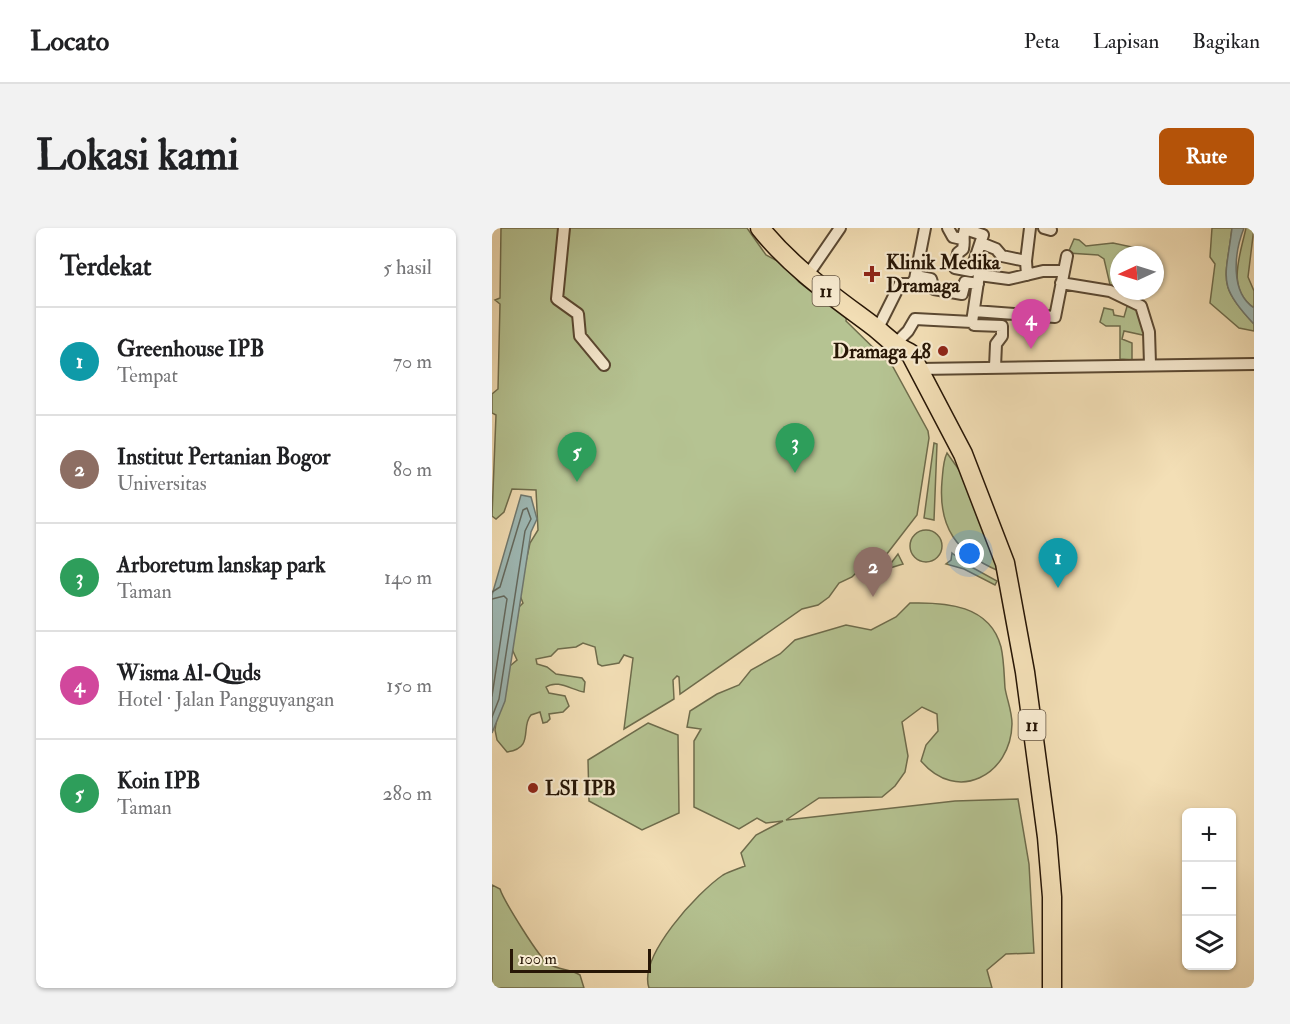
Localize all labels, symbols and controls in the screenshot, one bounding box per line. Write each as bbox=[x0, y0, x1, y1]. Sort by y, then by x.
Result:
text: Locato bbox=[30, 24, 109, 59]
text: Peta bbox=[1024, 28, 1060, 55]
text: Lapisan bbox=[1093, 28, 1159, 55]
text: Bagikan bbox=[1192, 28, 1260, 55]
button: Rute bbox=[1159, 128, 1254, 185]
text: Lokasi kami bbox=[36, 130, 239, 182]
north arrow bbox=[1110, 246, 1164, 300]
place label: Klinik Medika Dramaga bbox=[886, 250, 1001, 299]
text: Terdekat bbox=[60, 251, 151, 283]
text: 5 hasil bbox=[383, 255, 432, 280]
marker: Klinik Medika Dramaga bbox=[863, 265, 881, 283]
road number: 11 bbox=[812, 276, 840, 306]
pin: 4 bbox=[1012, 300, 1050, 349]
text: Greenhouse IPB bbox=[117, 335, 264, 363]
place label: Dramaga 48 bbox=[833, 339, 932, 365]
marker: Dramaga 48 bbox=[936, 344, 950, 358]
text: 1 bbox=[76, 349, 83, 374]
text: 70 m bbox=[393, 349, 432, 374]
text: Tempat bbox=[117, 363, 178, 388]
pin: 3 bbox=[776, 424, 814, 473]
pin: 5 bbox=[558, 432, 596, 482]
text: Institut Pertanian Bogor bbox=[117, 443, 331, 471]
text: 2 bbox=[74, 457, 85, 482]
text: 80 m bbox=[393, 457, 432, 482]
text: Universitas bbox=[117, 471, 207, 496]
pin: 1 bbox=[1038, 538, 1078, 588]
your location bbox=[955, 539, 984, 568]
pin: 2 bbox=[854, 548, 892, 597]
text: Arboretum lanskap park bbox=[117, 551, 326, 579]
text: 3 bbox=[76, 565, 83, 590]
text: 140 m bbox=[384, 565, 432, 590]
text: Taman bbox=[117, 579, 172, 604]
text: Wisma Al-Quds bbox=[117, 659, 261, 687]
text: 4 bbox=[74, 673, 85, 698]
text: 150 m bbox=[386, 673, 432, 698]
text: Hotel · Jalan Pangguyangan bbox=[117, 687, 334, 712]
road number: 11 bbox=[1018, 710, 1046, 740]
text: Koin IPB bbox=[117, 767, 201, 795]
place label: LSI IPB bbox=[545, 776, 616, 801]
text: 5 bbox=[75, 781, 84, 806]
text: 280 m bbox=[382, 781, 432, 806]
marker: LSI IPB bbox=[526, 781, 540, 795]
text: Taman bbox=[117, 795, 172, 820]
map controls bbox=[1182, 808, 1236, 970]
button: + bbox=[1182, 808, 1236, 862]
button: − bbox=[1182, 862, 1236, 916]
button: layers bbox=[1182, 916, 1236, 970]
scale bar bbox=[510, 946, 651, 974]
text: 100 m bbox=[519, 949, 557, 969]

